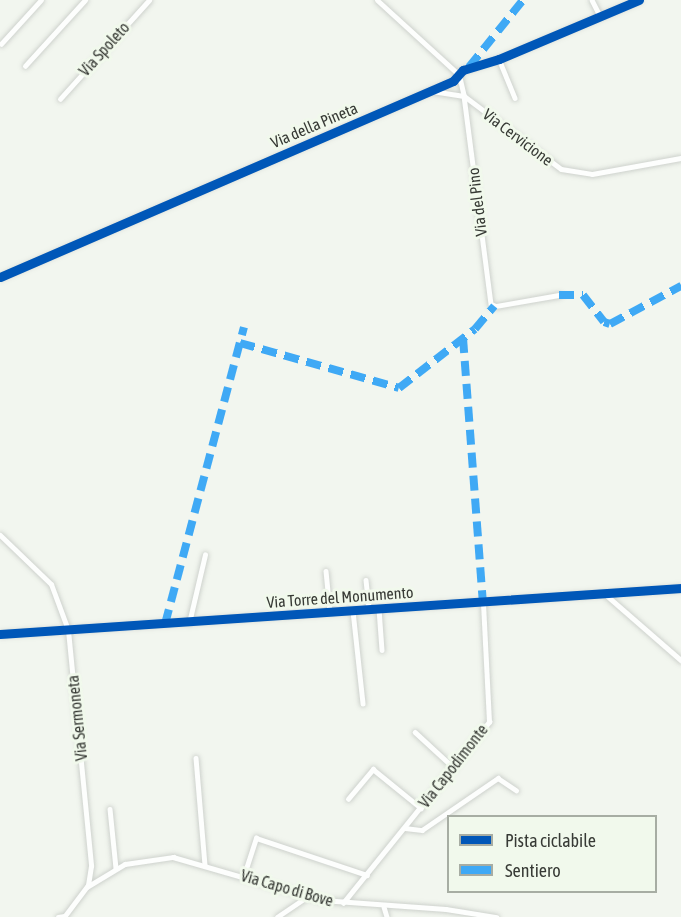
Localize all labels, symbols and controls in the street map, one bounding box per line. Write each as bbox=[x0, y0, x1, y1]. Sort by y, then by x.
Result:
street label: Via Spoleto bbox=[75, 18, 133, 80]
street label: Via della Pineta bbox=[268, 98, 360, 152]
street label: Via Cervicione bbox=[479, 104, 557, 170]
street label: Via del Pino bbox=[463, 167, 491, 237]
street label: Via Torre del Monumento bbox=[266, 582, 414, 612]
street label: Via Sermoneta bbox=[63, 674, 91, 762]
street label: Via Capodimonte bbox=[414, 720, 492, 812]
legend bbox=[447, 815, 657, 893]
text: Pista ciclabile bbox=[505, 830, 596, 851]
text: Sentiero bbox=[505, 860, 561, 881]
street label: Via Capo di Bove bbox=[239, 866, 335, 910]

